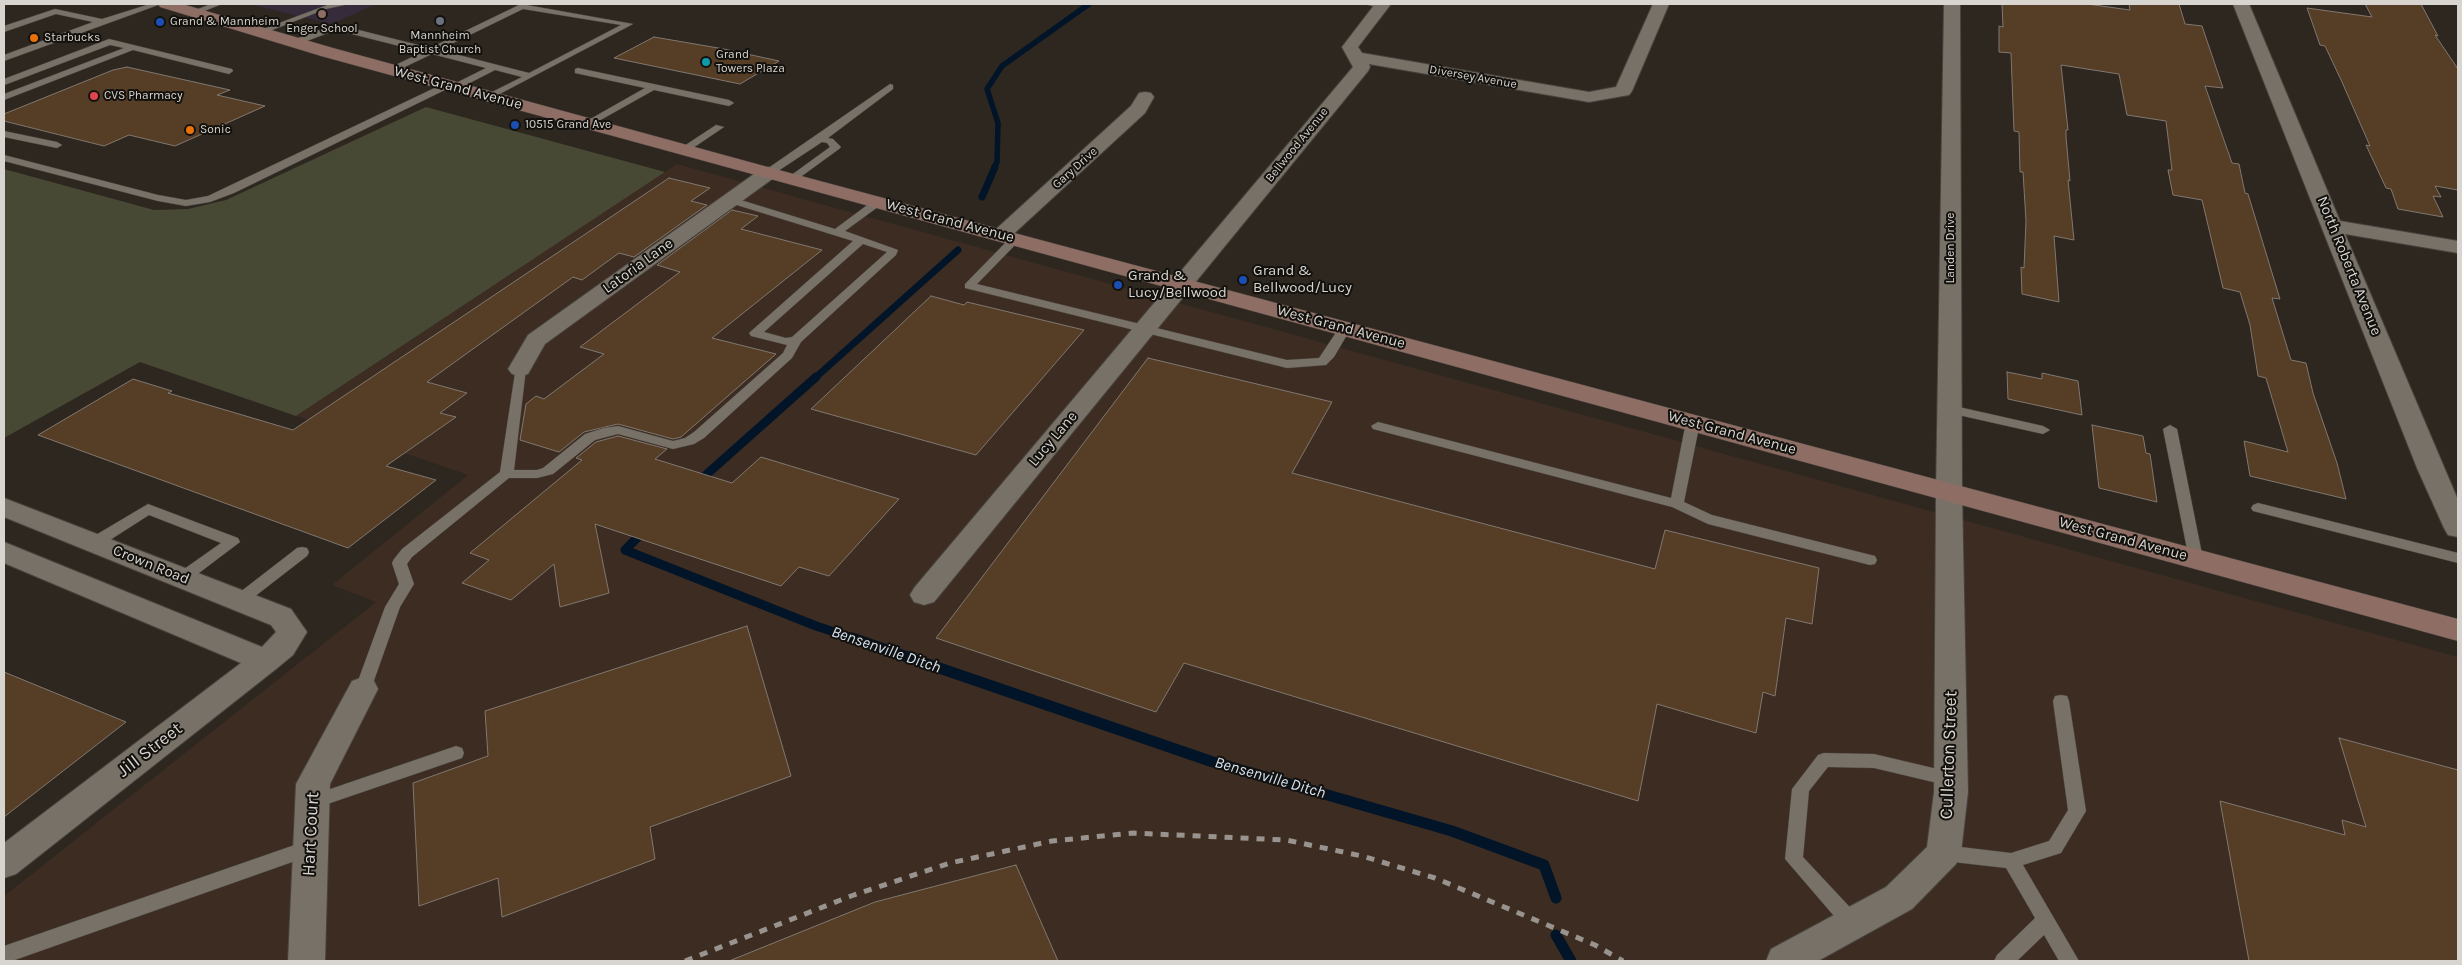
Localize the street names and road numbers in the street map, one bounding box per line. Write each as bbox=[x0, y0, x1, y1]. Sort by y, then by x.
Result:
street label: West Grand Avenue bbox=[392, 62, 524, 114]
street label: Diversey Avenue bbox=[1428, 62, 1518, 92]
street label: Bellwood Avenue bbox=[1263, 105, 1331, 185]
street label: Gary Drive bbox=[1050, 144, 1100, 192]
street label: North Roberta Avenue bbox=[2313, 194, 2385, 338]
street label: West Grand Avenue bbox=[884, 195, 1016, 247]
street label: Landen Drive bbox=[1944, 213, 1958, 283]
street label: Latoria Lane bbox=[599, 234, 677, 298]
street label: West Grand Avenue bbox=[1275, 301, 1407, 353]
street label: West Grand Avenue bbox=[1666, 407, 1798, 459]
street label: Lucy Lane bbox=[1025, 408, 1081, 470]
street label: West Grand Avenue bbox=[2057, 513, 2189, 565]
street label: Crown Road bbox=[110, 542, 192, 588]
street label: Cullerton Street bbox=[1936, 690, 1962, 820]
street label: Jill Street bbox=[113, 718, 187, 782]
street label: Hart Court bbox=[298, 791, 324, 877]

